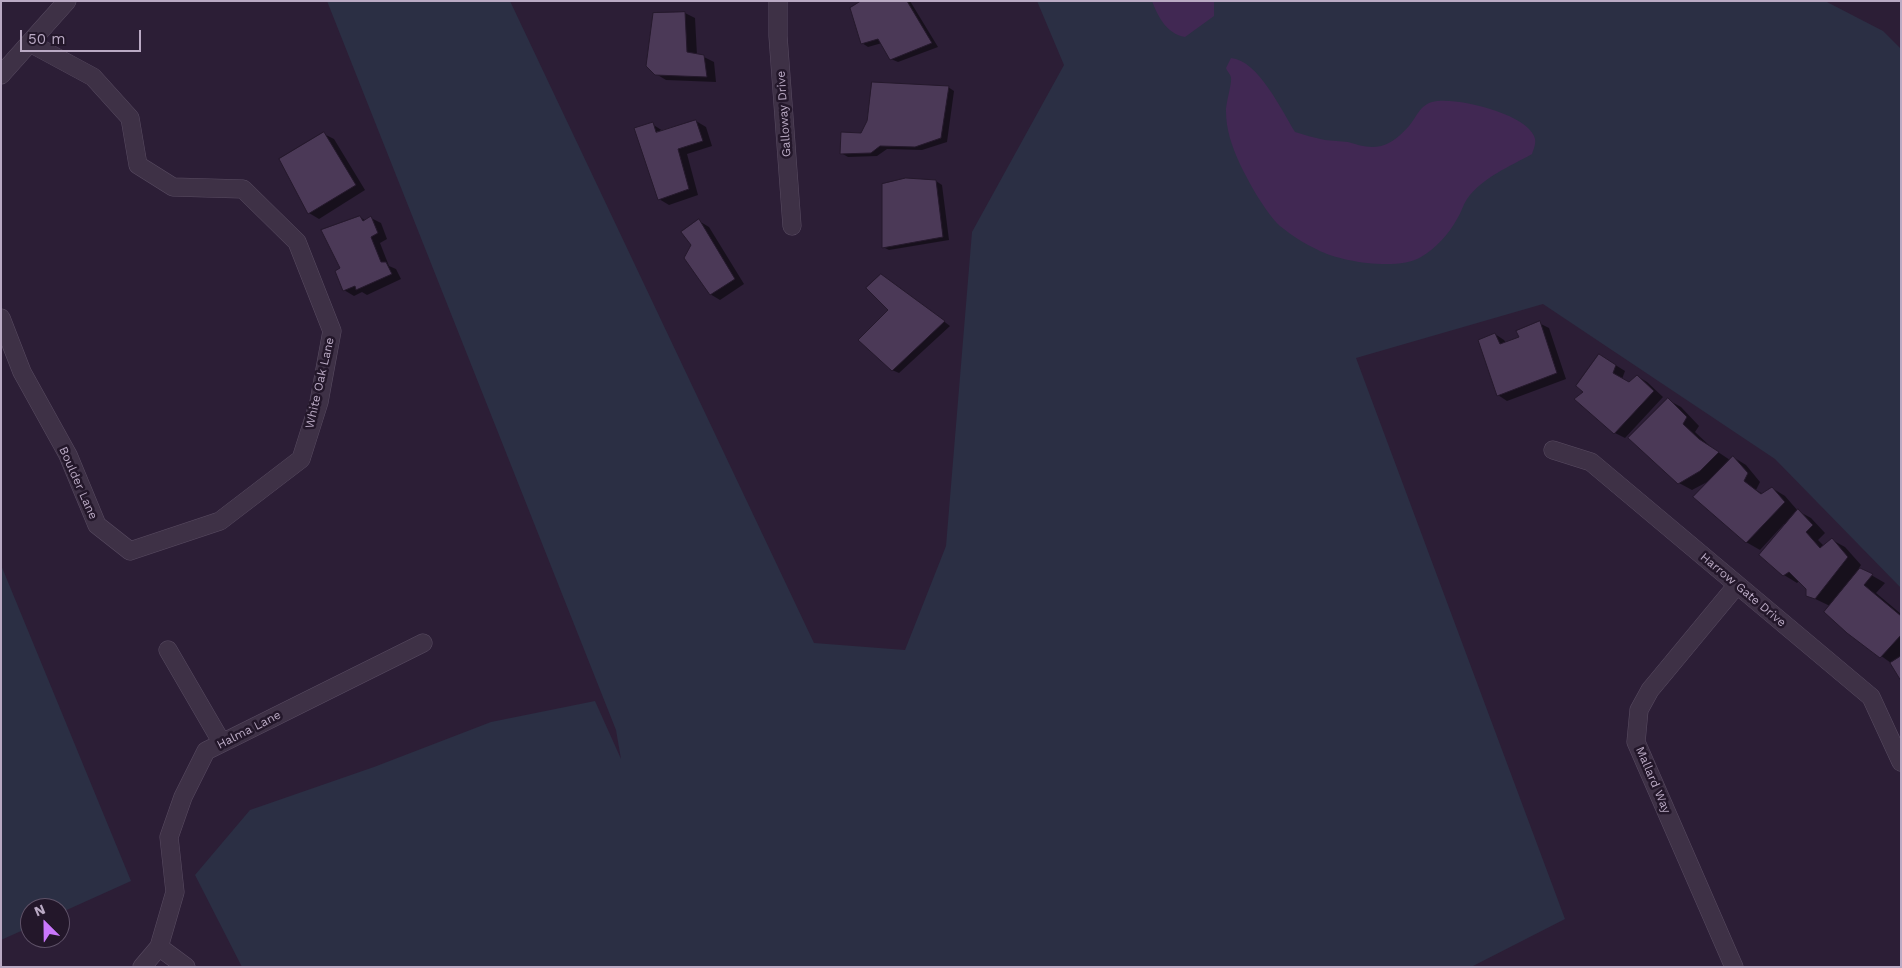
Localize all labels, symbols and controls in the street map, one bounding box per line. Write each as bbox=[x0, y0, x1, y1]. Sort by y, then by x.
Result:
scale bar bbox=[22, 20, 144, 52]
text: 50 m bbox=[28, 30, 65, 48]
street label: Galloway Drive bbox=[774, 70, 794, 158]
street label: White Oak Lane bbox=[303, 336, 337, 430]
street label: Boulder Lane bbox=[56, 445, 100, 521]
street label: Harrow Gate Drive bbox=[1697, 550, 1789, 630]
street label: Halma Lane bbox=[215, 708, 283, 752]
street label: Mallard Way bbox=[1632, 744, 1674, 816]
north arrow bbox=[20, 898, 70, 948]
text: N bbox=[32, 901, 47, 920]

